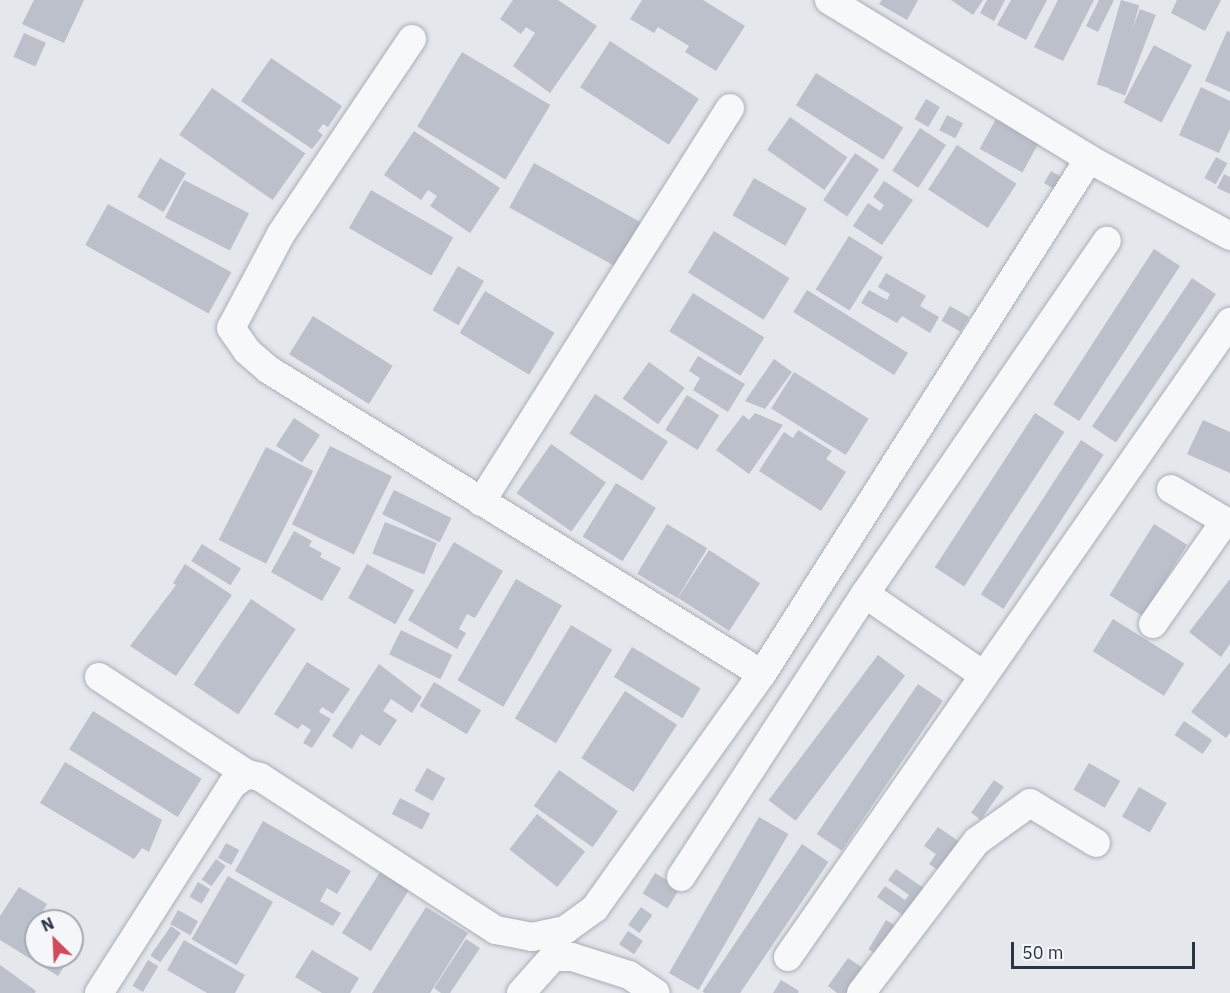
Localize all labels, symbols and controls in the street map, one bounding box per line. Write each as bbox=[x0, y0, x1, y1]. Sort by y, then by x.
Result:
north arrow bbox=[24, 909, 84, 969]
text: N bbox=[38, 913, 57, 936]
scale bar bbox=[1014, 930, 1198, 968]
text: 50 m bbox=[1022, 941, 1064, 964]

